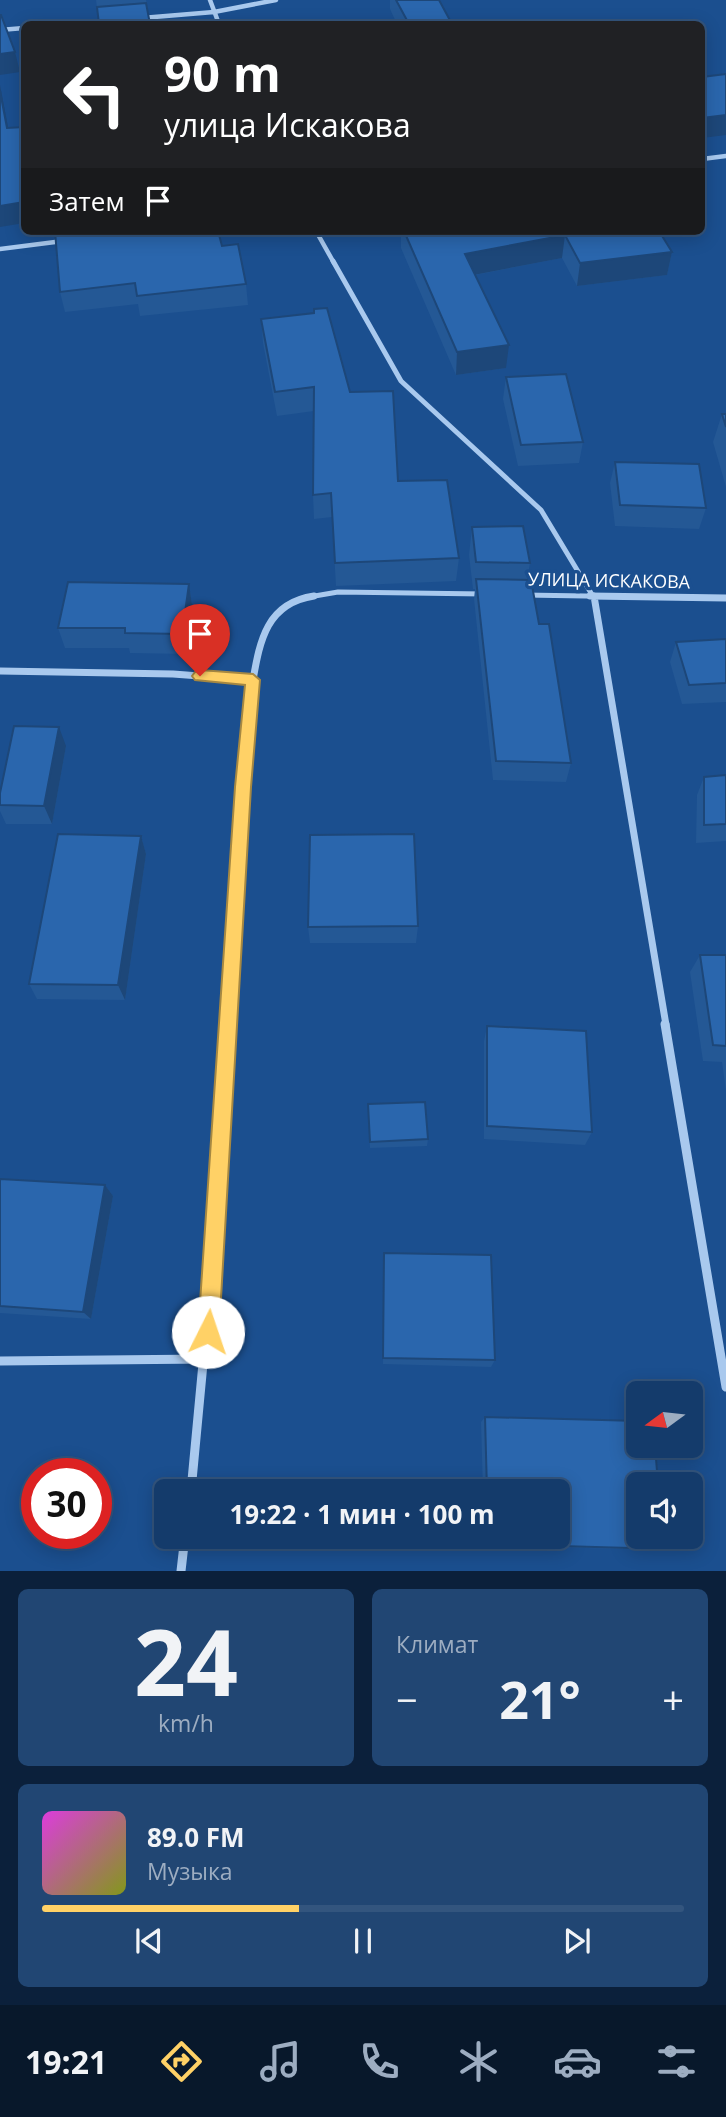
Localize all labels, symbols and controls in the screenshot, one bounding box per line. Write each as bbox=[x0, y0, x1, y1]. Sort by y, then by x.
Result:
text: 90 m bbox=[164, 40, 281, 106]
icon: left bbox=[49, 49, 140, 140]
text: улица Искакова bbox=[164, 103, 411, 146]
icon: arrive bbox=[139, 182, 177, 220]
text: Затем bbox=[49, 183, 125, 219]
street label: УЛИЦА ИСКАКОВА bbox=[528, 567, 691, 593]
pin bbox=[170, 604, 230, 676]
icon: arrive bbox=[181, 615, 219, 653]
position arrow bbox=[171, 1295, 245, 1369]
north arrow bbox=[626, 1381, 704, 1458]
map controls bbox=[626, 1381, 703, 1549]
speed limit sign: 30 bbox=[21, 1458, 112, 1549]
button: sound bbox=[626, 1472, 703, 1549]
text: 19:22 · 1 мин · 100 m bbox=[229, 1496, 495, 1532]
text: 24 bbox=[134, 1599, 238, 1723]
text: Климат bbox=[396, 1628, 478, 1660]
text: 21° bbox=[499, 1663, 581, 1734]
text: − bbox=[396, 1673, 418, 1725]
text: + bbox=[662, 1673, 684, 1725]
text: km/h bbox=[158, 1707, 214, 1739]
text: 89.0 FM bbox=[147, 1819, 245, 1855]
text: Музыка bbox=[147, 1855, 233, 1887]
icon: previous bbox=[130, 1922, 168, 1960]
icon: pause bbox=[344, 1922, 382, 1960]
icon: next bbox=[558, 1922, 596, 1960]
icon: directions bbox=[157, 2037, 206, 2086]
icon: music bbox=[256, 2037, 305, 2086]
icon: phone bbox=[355, 2037, 404, 2086]
icon: climate bbox=[454, 2037, 503, 2086]
icon: car bbox=[553, 2037, 602, 2086]
icon: filters bbox=[652, 2037, 701, 2086]
text: 19:21 bbox=[25, 2040, 107, 2083]

